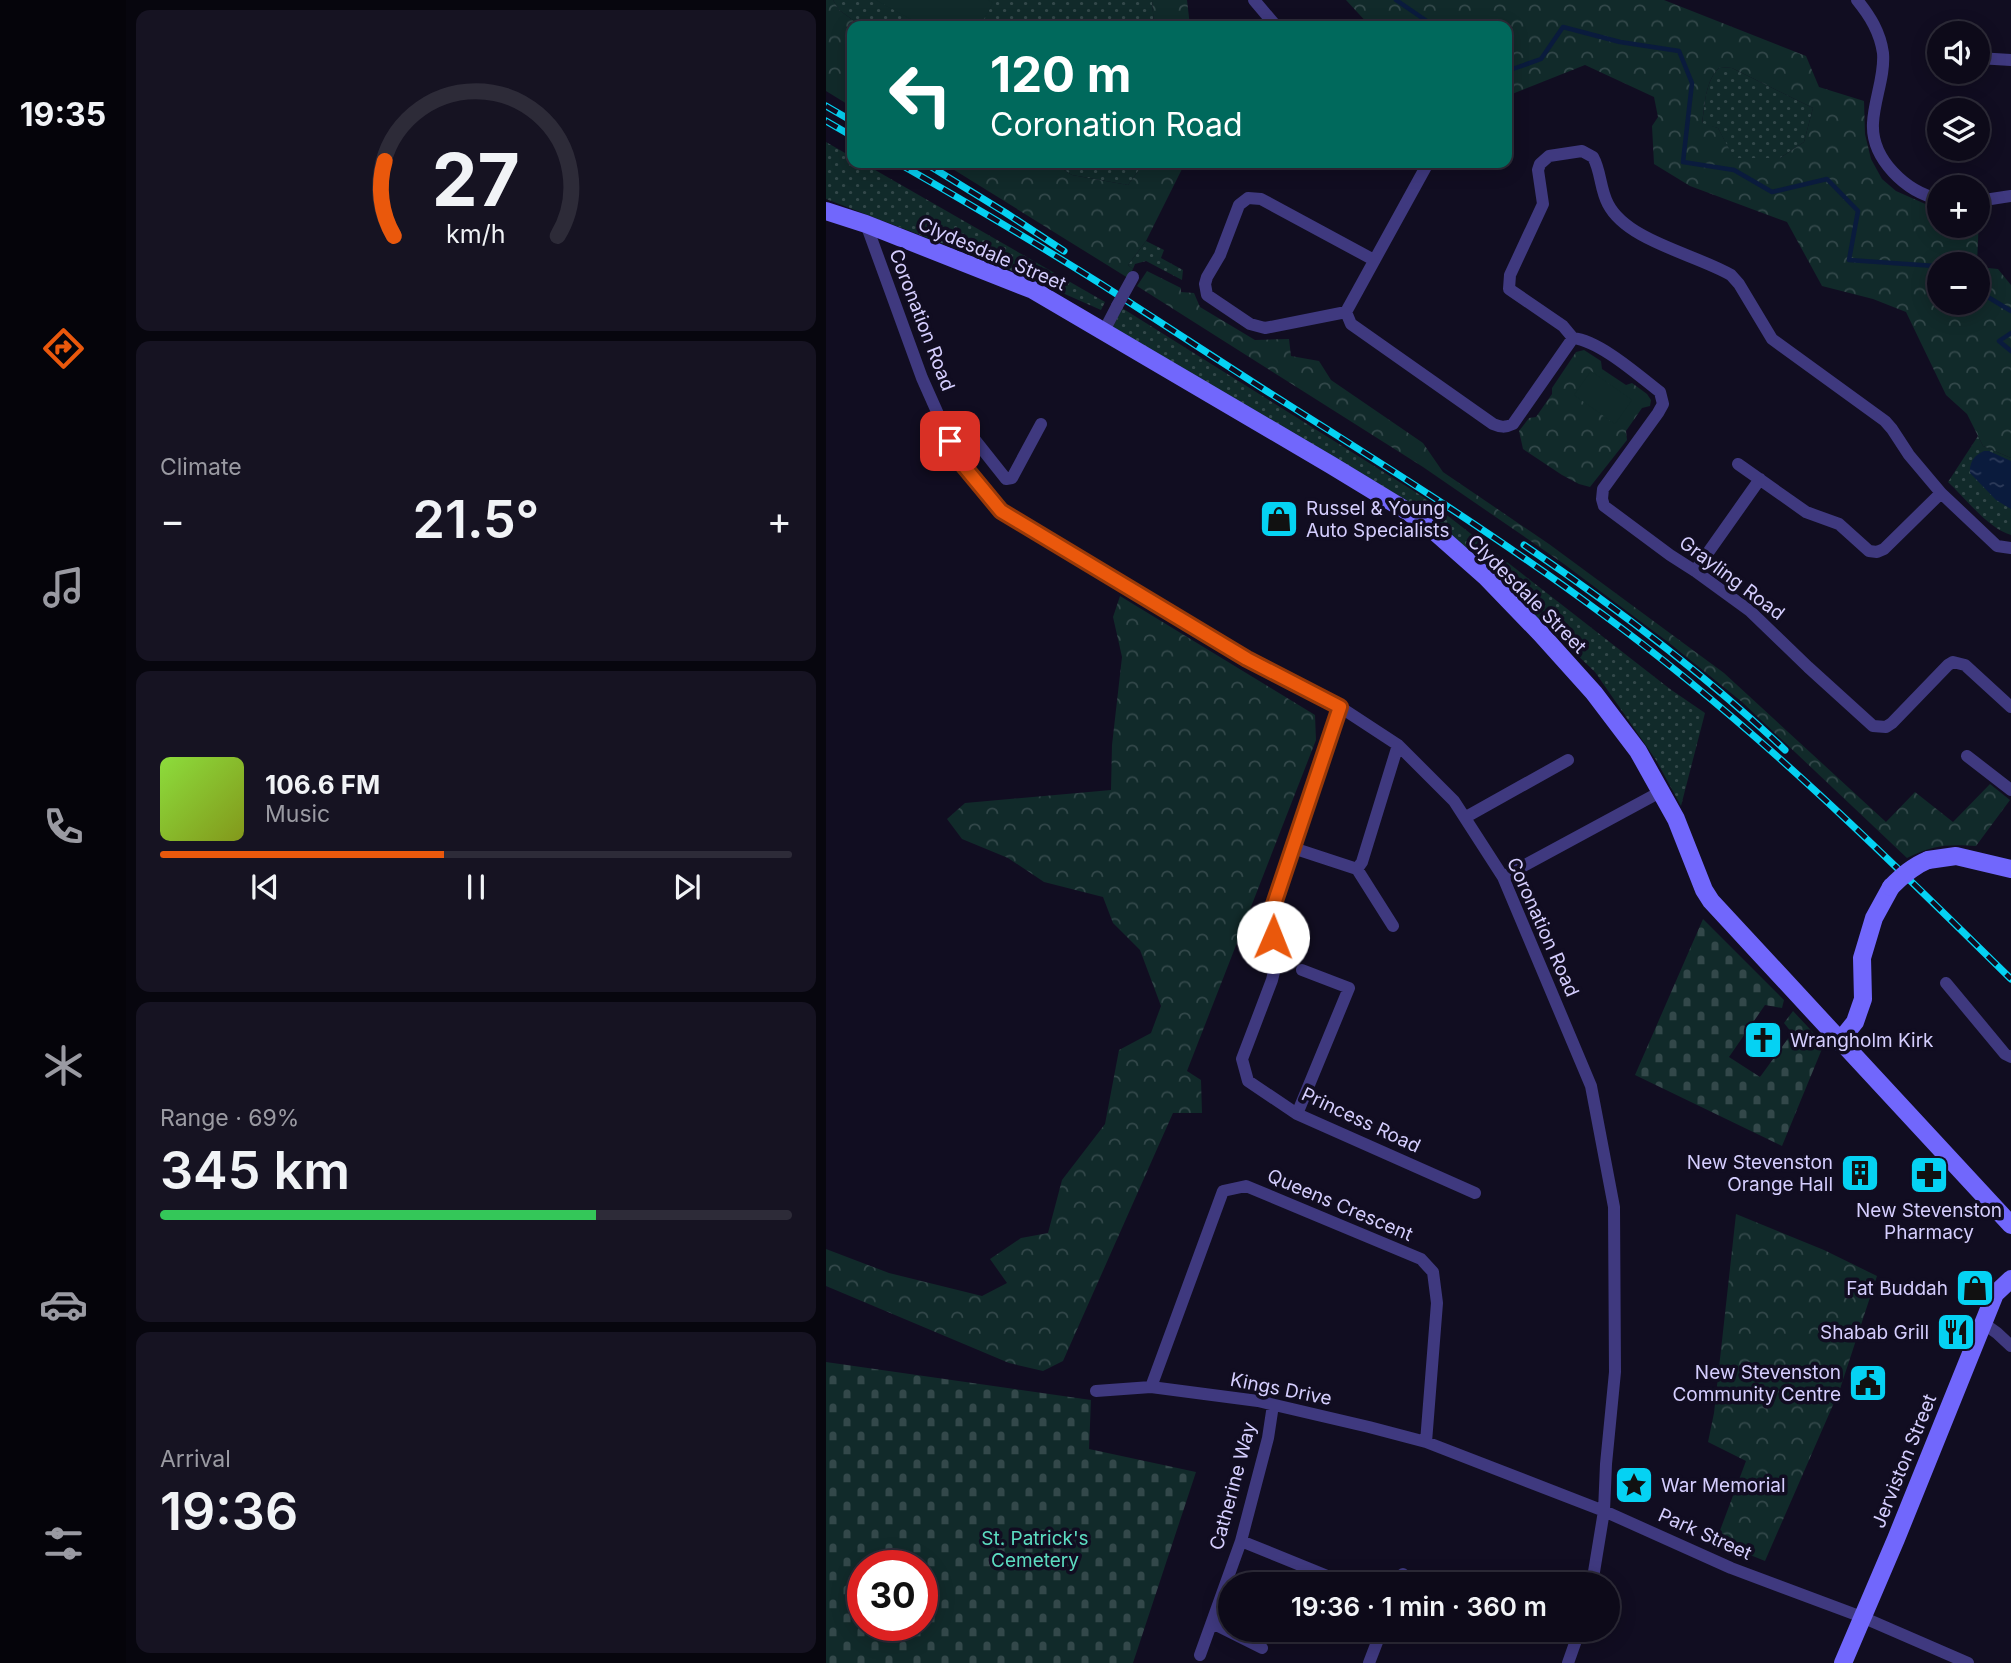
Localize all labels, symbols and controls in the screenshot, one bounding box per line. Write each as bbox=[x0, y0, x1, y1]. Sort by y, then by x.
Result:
map controls bbox=[1927, 21, 1990, 315]
button: sound bbox=[1927, 21, 1990, 84]
text: 120 m bbox=[990, 45, 1131, 104]
icon: left bbox=[875, 49, 966, 140]
text: 19:35 bbox=[20, 95, 106, 134]
button: layers bbox=[1927, 98, 1990, 161]
text: Coronation Road bbox=[990, 105, 1243, 144]
text: 27 bbox=[432, 136, 520, 225]
button: + bbox=[1927, 175, 1990, 238]
street label: Clydesdale Street bbox=[915, 212, 1069, 296]
text: km/h bbox=[446, 219, 506, 249]
street label: Coronation Road bbox=[884, 246, 960, 394]
button: − bbox=[1927, 252, 1990, 315]
icon: directions bbox=[39, 324, 88, 373]
pin bbox=[920, 411, 980, 471]
icon: arrive bbox=[931, 422, 969, 460]
text: Climate bbox=[160, 453, 242, 481]
text: 21.5° bbox=[413, 488, 539, 551]
text: − bbox=[160, 497, 185, 543]
text: + bbox=[767, 497, 792, 543]
place label: Russel & Young Auto Specialists bbox=[1306, 497, 1449, 542]
shop icon: Russel & Young Auto Specialists bbox=[1258, 498, 1300, 540]
street label: Clydesdale Street bbox=[1463, 530, 1591, 658]
street label: Grayling Road bbox=[1675, 531, 1789, 625]
icon: music bbox=[39, 563, 88, 612]
text: 106.6 FM bbox=[265, 769, 380, 800]
text: Music bbox=[265, 800, 330, 828]
icon: phone bbox=[39, 802, 88, 851]
street label: Coronation Road bbox=[1502, 854, 1584, 1000]
icon: previous bbox=[246, 868, 284, 906]
icon: pause bbox=[457, 868, 495, 906]
icon: next bbox=[668, 868, 706, 906]
position arrow bbox=[1236, 900, 1310, 974]
church icon: Wrangholm Kirk bbox=[1742, 1019, 1784, 1061]
place label: Wrangholm Kirk bbox=[1790, 1029, 1934, 1052]
icon: climate bbox=[39, 1041, 88, 1090]
street label: Princess Road bbox=[1298, 1082, 1424, 1158]
text: Range · 69% bbox=[160, 1104, 299, 1132]
text: 345 km bbox=[160, 1139, 350, 1202]
place label: New Stevenston Orange Hall bbox=[1687, 1151, 1833, 1196]
building icon: New Stevenston Orange Hall bbox=[1839, 1152, 1881, 1194]
pharmacy icon: New Stevenston Pharmacy bbox=[1908, 1154, 1950, 1196]
street label: Queens Crescent bbox=[1264, 1164, 1416, 1246]
place label: New Stevenston Pharmacy bbox=[1856, 1199, 2002, 1244]
shop icon: Fat Buddah bbox=[1954, 1267, 1996, 1309]
place label: Fat Buddah bbox=[1846, 1277, 1948, 1300]
icon: car bbox=[39, 1280, 88, 1329]
restaurant icon: Shabab Grill bbox=[1935, 1311, 1977, 1353]
place label: Shabab Grill bbox=[1820, 1321, 1929, 1344]
place label: New Stevenston Community Centre bbox=[1672, 1361, 1841, 1406]
public building icon: New Stevenston Community Centre bbox=[1847, 1362, 1889, 1404]
street label: Kings Drive bbox=[1228, 1368, 1334, 1410]
street label: Jerviston Street bbox=[1867, 1391, 1941, 1531]
street label: Catherine Way bbox=[1205, 1419, 1261, 1553]
text: Arrival bbox=[160, 1445, 231, 1473]
place icon: War Memorial bbox=[1613, 1464, 1655, 1506]
place label: War Memorial bbox=[1661, 1474, 1786, 1497]
text: 19:36 bbox=[160, 1480, 298, 1543]
street label: Park Street bbox=[1655, 1503, 1755, 1565]
icon: filters bbox=[39, 1519, 88, 1568]
park label: St. Patrick's Cemetery bbox=[981, 1527, 1089, 1572]
speed limit sign: 30 bbox=[847, 1550, 938, 1641]
text: 19:36 · 1 min · 360 m bbox=[1291, 1591, 1547, 1622]

